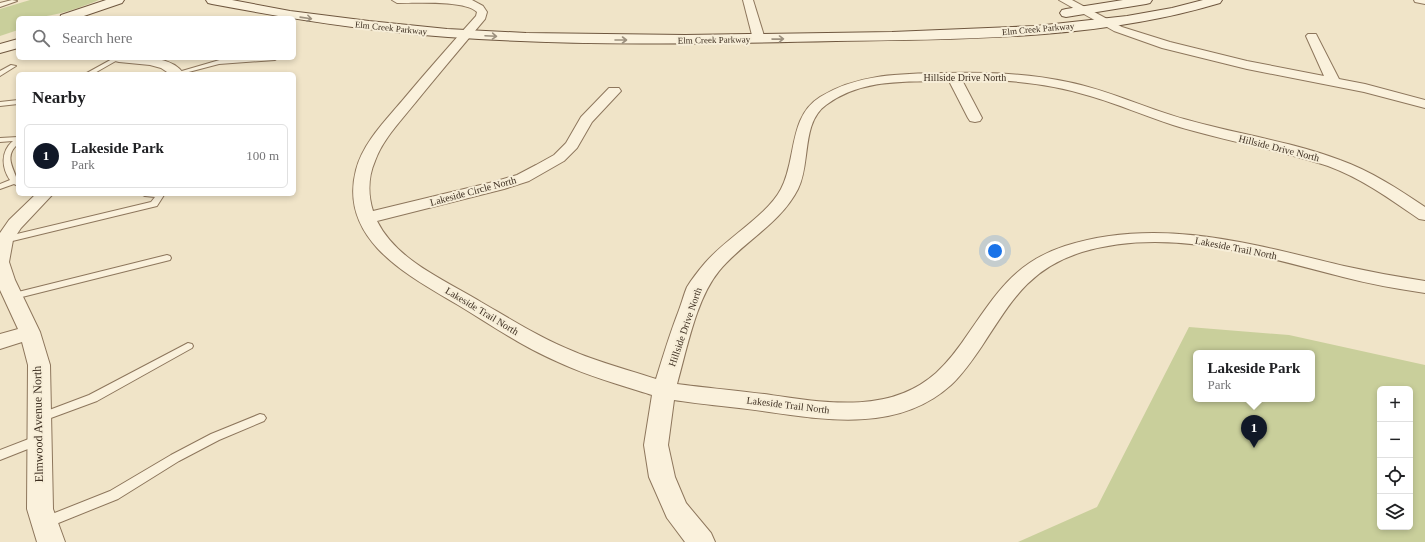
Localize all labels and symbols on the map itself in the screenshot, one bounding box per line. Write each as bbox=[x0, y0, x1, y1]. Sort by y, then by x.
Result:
one-way arrow bbox=[299, 14, 312, 22]
street label: Elm Creek Parkway bbox=[354, 19, 428, 37]
street label: Elm Creek Parkway bbox=[1001, 21, 1075, 37]
one-way arrow bbox=[484, 32, 497, 40]
street label: Elm Creek Parkway bbox=[678, 34, 751, 46]
one-way arrow bbox=[771, 35, 784, 42]
one-way arrow bbox=[614, 36, 627, 44]
street label: Hillside Drive North bbox=[924, 72, 1006, 83]
street label: Hillside Drive North bbox=[1238, 133, 1320, 163]
street label: Lakeside Circle North bbox=[429, 174, 517, 208]
street label: Lakeside Trail North bbox=[1194, 235, 1278, 261]
your location bbox=[985, 241, 1005, 261]
street label: Lakeside Trail North bbox=[443, 285, 521, 337]
street label: Hillside Drive North bbox=[666, 286, 704, 368]
street label: Elmwood Avenue North bbox=[30, 366, 46, 482]
street label: Lakeside Trail North bbox=[746, 394, 830, 416]
pin: 1 bbox=[1241, 415, 1267, 448]

